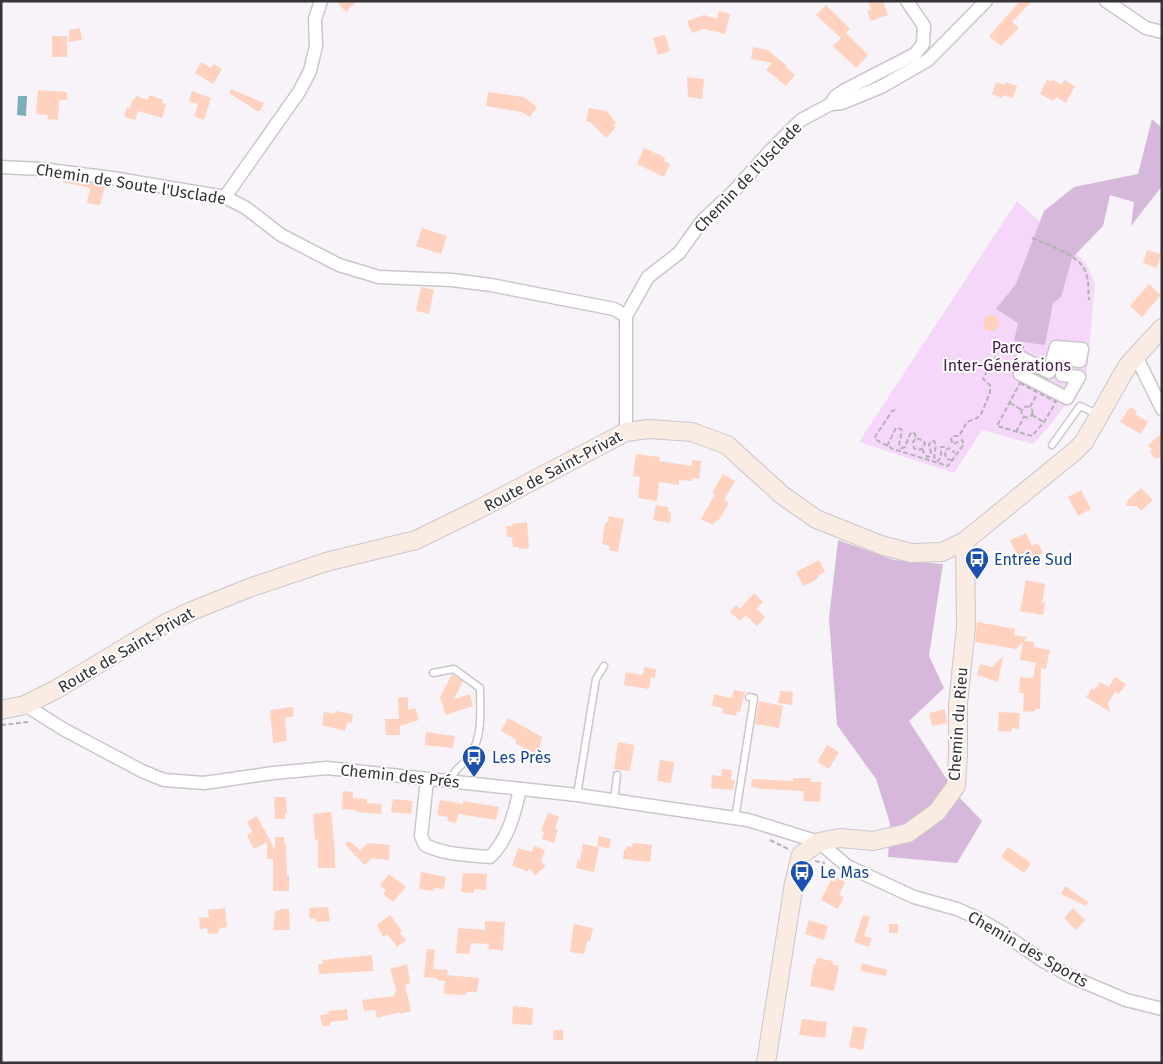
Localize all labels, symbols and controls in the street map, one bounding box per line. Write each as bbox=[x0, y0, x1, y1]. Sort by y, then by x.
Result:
street label: Chemin de l'Usclade bbox=[690, 118, 806, 236]
street label: Chemin de Soute l'Usclade bbox=[35, 160, 227, 208]
park label: Parc Inter-Générations bbox=[943, 338, 1071, 375]
street label: Route de Saint-Privat bbox=[481, 426, 626, 515]
bus stop icon: Entrée Sud bbox=[964, 546, 990, 580]
place label: Entrée Sud bbox=[994, 550, 1073, 569]
street label: Route de Saint-Privat bbox=[55, 603, 198, 697]
street label: Chemin du Rieu bbox=[945, 666, 971, 782]
bus stop icon: Les Près bbox=[461, 744, 487, 778]
place label: Les Près bbox=[492, 748, 551, 767]
street label: Chemin des Prés bbox=[340, 760, 460, 792]
bus stop icon: Le Mas bbox=[789, 859, 815, 893]
place label: Le Mas bbox=[820, 863, 869, 882]
street label: Chemin des Sports bbox=[964, 907, 1092, 991]

